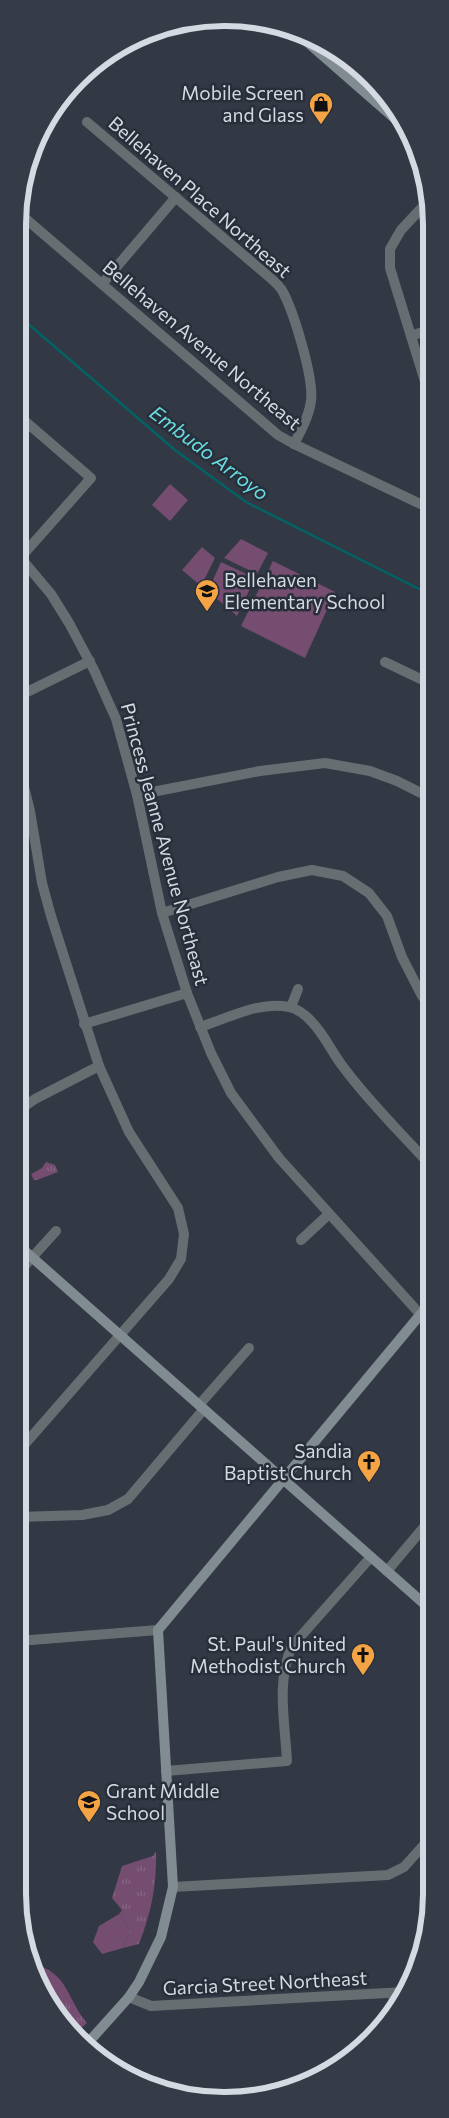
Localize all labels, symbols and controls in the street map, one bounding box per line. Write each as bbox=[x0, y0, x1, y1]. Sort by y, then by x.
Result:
place label: Mobile Screen and Glass bbox=[181, 81, 304, 126]
shop icon: Mobile Screen and Glass bbox=[308, 91, 334, 125]
street label: Bellehaven Place Northeast bbox=[104, 111, 297, 282]
street label: Bellehaven Avenue Northeast bbox=[98, 255, 306, 434]
water label: Embudo Arroyo bbox=[145, 400, 274, 505]
place label: Bellehaven Elementary School bbox=[224, 568, 385, 613]
school or university icon: Bellehaven Elementary School bbox=[194, 578, 220, 612]
street label: Princess Jeanne Avenue Northeast bbox=[117, 700, 214, 988]
place label: Sandia Baptist Church bbox=[224, 1439, 352, 1484]
church icon: Sandia Baptist Church bbox=[356, 1449, 382, 1483]
place label: St. Paul's United Methodist Church bbox=[190, 1632, 346, 1677]
church icon: St. Paul's United Methodist Church bbox=[350, 1642, 376, 1676]
place label: Grant Middle School bbox=[106, 1779, 219, 1824]
school or university icon: Grant Middle School bbox=[76, 1789, 102, 1823]
street label: Garcia Street Northeast bbox=[162, 1966, 368, 1999]

